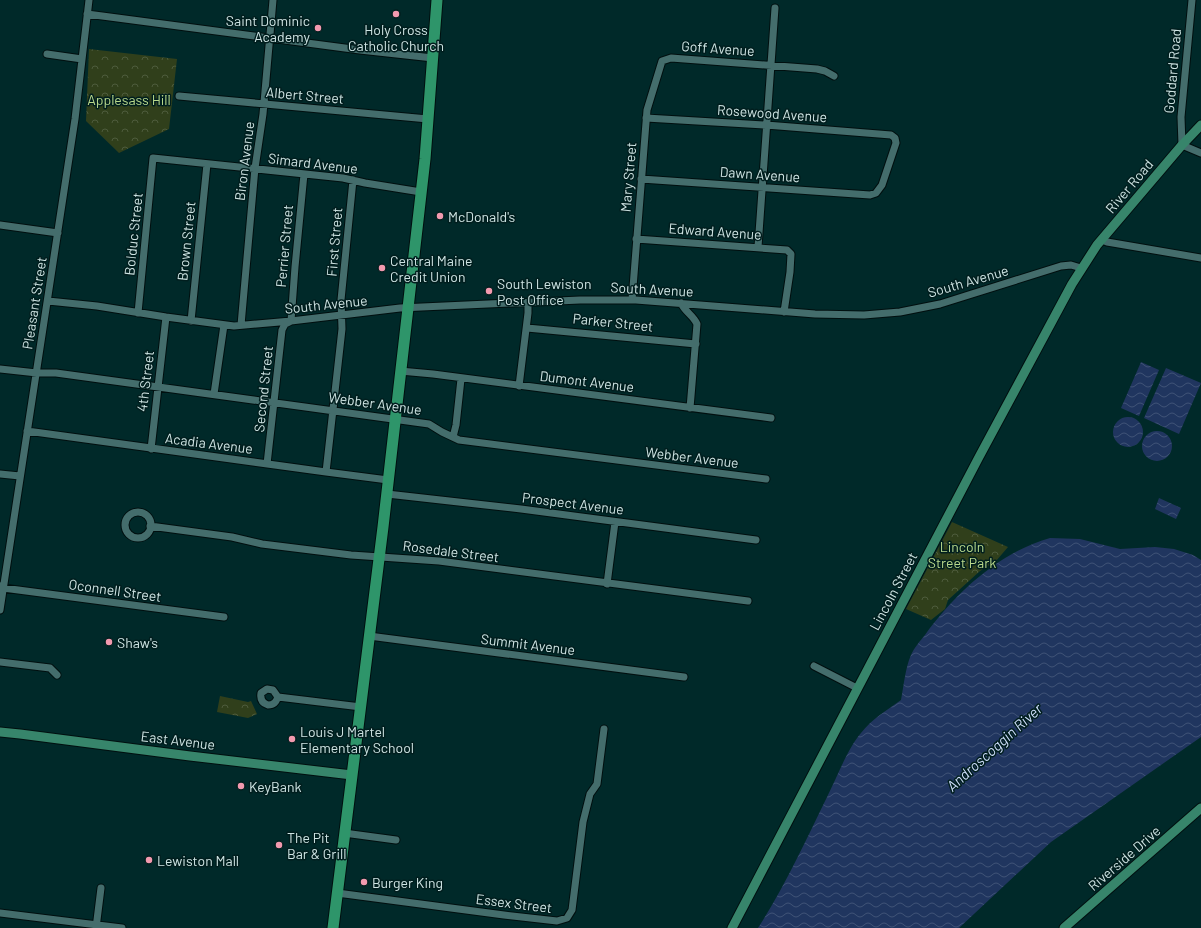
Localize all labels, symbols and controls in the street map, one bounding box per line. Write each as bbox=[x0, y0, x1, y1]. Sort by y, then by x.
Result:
marker: Holy Cross Catholic Church bbox=[391, 9, 401, 19]
place label: Saint Dominic Academy bbox=[226, 12, 311, 45]
place label: Holy Cross Catholic Church bbox=[348, 21, 444, 54]
marker: Saint Dominic Academy bbox=[313, 23, 323, 33]
street label: Goddard Road bbox=[1160, 28, 1184, 114]
street label: Goff Avenue bbox=[681, 37, 755, 59]
street label: Albert Street bbox=[265, 83, 345, 107]
park label: Applesass Hill bbox=[87, 91, 171, 108]
street label: Rosewood Avenue bbox=[716, 101, 828, 125]
street label: Biron Avenue bbox=[231, 120, 257, 202]
street label: Mary Street bbox=[616, 141, 640, 213]
street label: Simard Avenue bbox=[267, 149, 359, 177]
street label: River Road bbox=[1102, 156, 1156, 216]
street label: Dawn Avenue bbox=[719, 163, 801, 185]
street label: Bolduc Street bbox=[120, 192, 146, 276]
street label: Brown Street bbox=[173, 200, 199, 282]
street label: Perrier Street bbox=[272, 204, 296, 288]
street label: First Street bbox=[323, 207, 345, 277]
place label: McDonald's bbox=[448, 208, 516, 225]
marker: McDonald's bbox=[435, 211, 445, 221]
street label: Edward Avenue bbox=[668, 219, 762, 243]
place label: Central Maine Credit Union bbox=[390, 252, 472, 285]
street label: Pleasant Street bbox=[18, 255, 50, 351]
street label: South Avenue bbox=[926, 261, 1010, 301]
marker: Central Maine Credit Union bbox=[377, 263, 387, 273]
place label: South Lewiston Post Office bbox=[497, 275, 591, 308]
street label: South Avenue bbox=[610, 278, 694, 300]
marker: South Lewiston Post Office bbox=[484, 286, 494, 296]
street label: South Avenue bbox=[284, 291, 368, 317]
street label: Parker Street bbox=[572, 309, 654, 335]
street label: Second Street bbox=[250, 345, 276, 433]
street label: 4th Street bbox=[133, 349, 157, 413]
street label: Dumont Avenue bbox=[539, 367, 635, 395]
street label: Webber Avenue bbox=[327, 388, 423, 418]
street label: Acadia Avenue bbox=[164, 429, 254, 457]
street label: Webber Avenue bbox=[644, 443, 740, 471]
street label: Prospect Avenue bbox=[521, 488, 625, 518]
street label: Rosedale Street bbox=[402, 537, 500, 565]
park label: Lincoln Street Park bbox=[928, 538, 996, 571]
street label: Lincoln Street bbox=[865, 549, 921, 633]
street label: Oconnell Street bbox=[68, 575, 162, 605]
street label: Summit Avenue bbox=[480, 630, 576, 658]
place label: Shaw's bbox=[117, 634, 158, 651]
marker: Shaw's bbox=[104, 637, 114, 647]
water label: Androscoggin River bbox=[942, 699, 1046, 795]
place label: Louis J Martel Elementary School bbox=[300, 723, 414, 756]
street label: East Avenue bbox=[140, 727, 216, 753]
marker: Louis J Martel Elementary School bbox=[287, 734, 297, 744]
place label: KeyBank bbox=[249, 778, 301, 795]
marker: KeyBank bbox=[236, 781, 246, 791]
street label: Riverside Drive bbox=[1084, 822, 1164, 894]
place label: The Pit Bar & Grill bbox=[287, 829, 346, 862]
marker: The Pit Bar & Grill bbox=[274, 840, 284, 850]
place label: Lewiston Mall bbox=[157, 852, 239, 869]
marker: Lewiston Mall bbox=[144, 855, 154, 865]
place label: Burger King bbox=[372, 874, 443, 891]
marker: Burger King bbox=[359, 877, 369, 887]
street label: Essex Street bbox=[475, 890, 553, 916]

